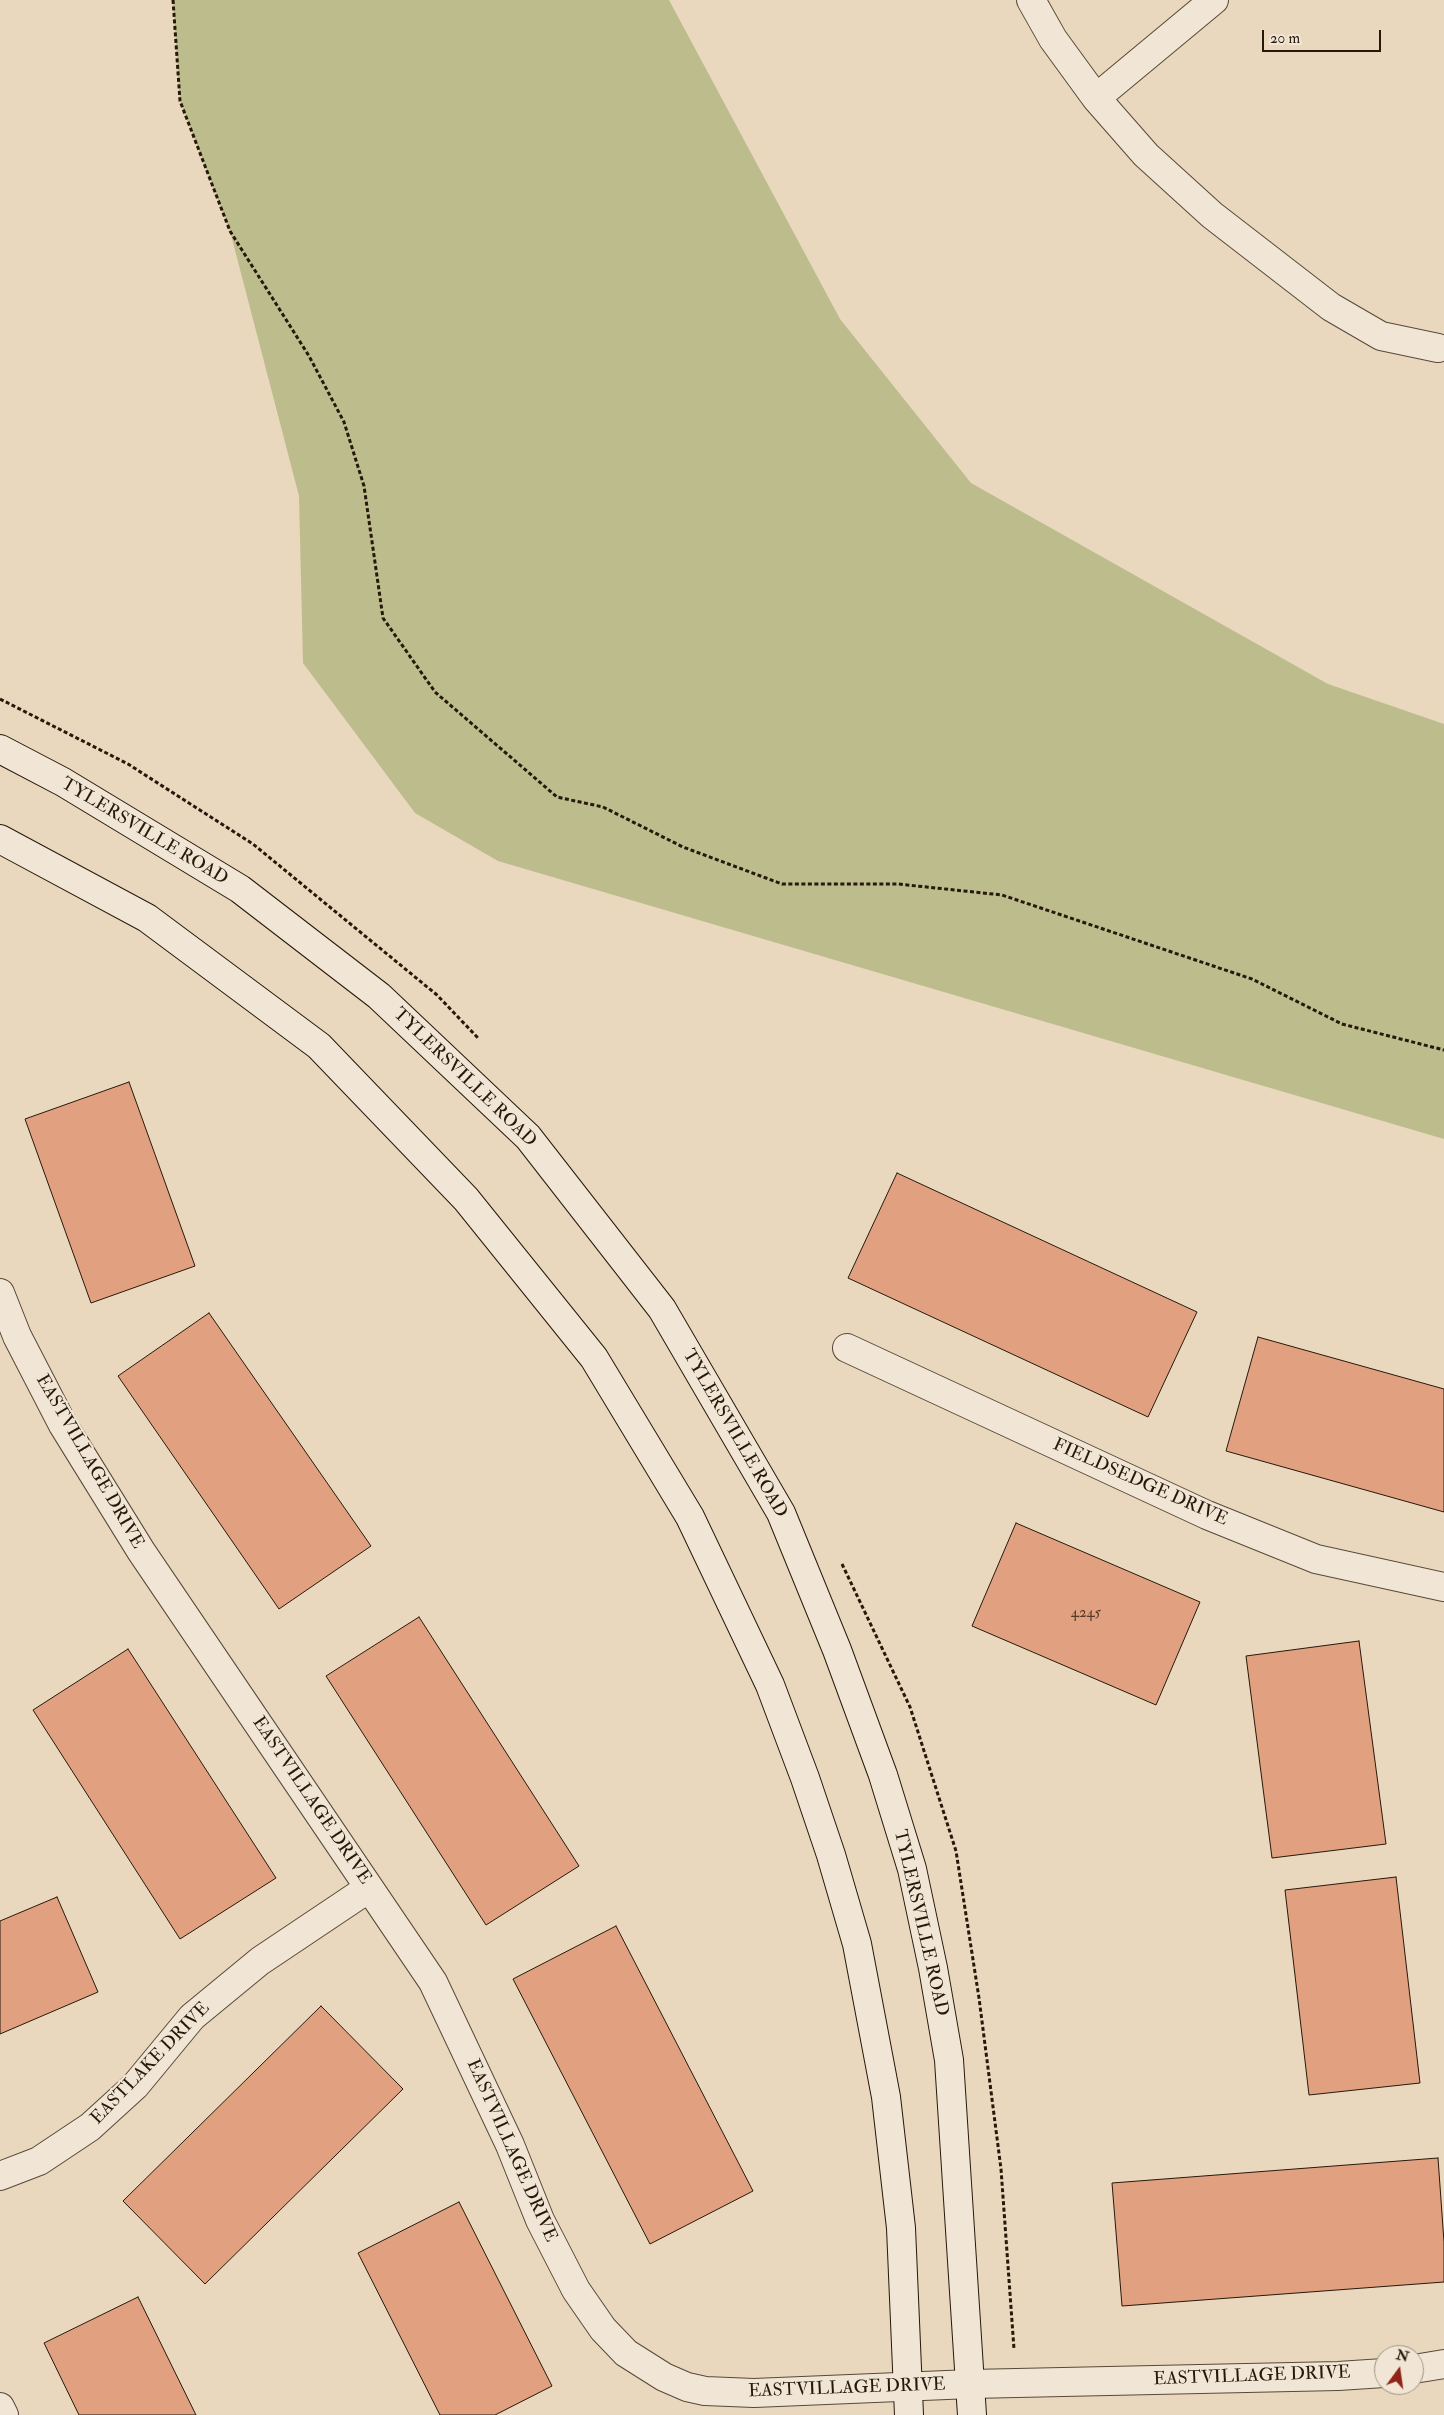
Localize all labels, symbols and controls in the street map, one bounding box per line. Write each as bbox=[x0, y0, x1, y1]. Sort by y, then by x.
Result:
scale bar bbox=[1264, 20, 1383, 52]
text: 20 m bbox=[1270, 29, 1300, 48]
street label: TYLERSVILLE ROAD bbox=[57, 774, 231, 890]
street label: TYLERSVILLE ROAD bbox=[388, 1004, 540, 1152]
street label: TYLERSVILLE ROAD bbox=[677, 1346, 791, 1522]
street label: EASTVILLAGE DRIVE bbox=[30, 1371, 148, 1553]
street label: FIELDSEDGE DRIVE bbox=[1049, 1435, 1231, 1531]
house number: 4245 bbox=[1071, 1605, 1101, 1623]
street label: EASTVILLAGE DRIVE bbox=[247, 1713, 375, 1889]
street label: TYLERSVILLE ROAD bbox=[888, 1828, 952, 2018]
street label: EASTLAKE DRIVE bbox=[87, 1998, 215, 2130]
street label: EASTVILLAGE DRIVE bbox=[461, 2056, 561, 2246]
north arrow bbox=[1374, 2345, 1424, 2395]
text: N bbox=[1394, 2346, 1411, 2366]
street label: EASTVILLAGE DRIVE bbox=[1153, 2363, 1351, 2391]
street label: EASTVILLAGE DRIVE bbox=[748, 2375, 946, 2403]

